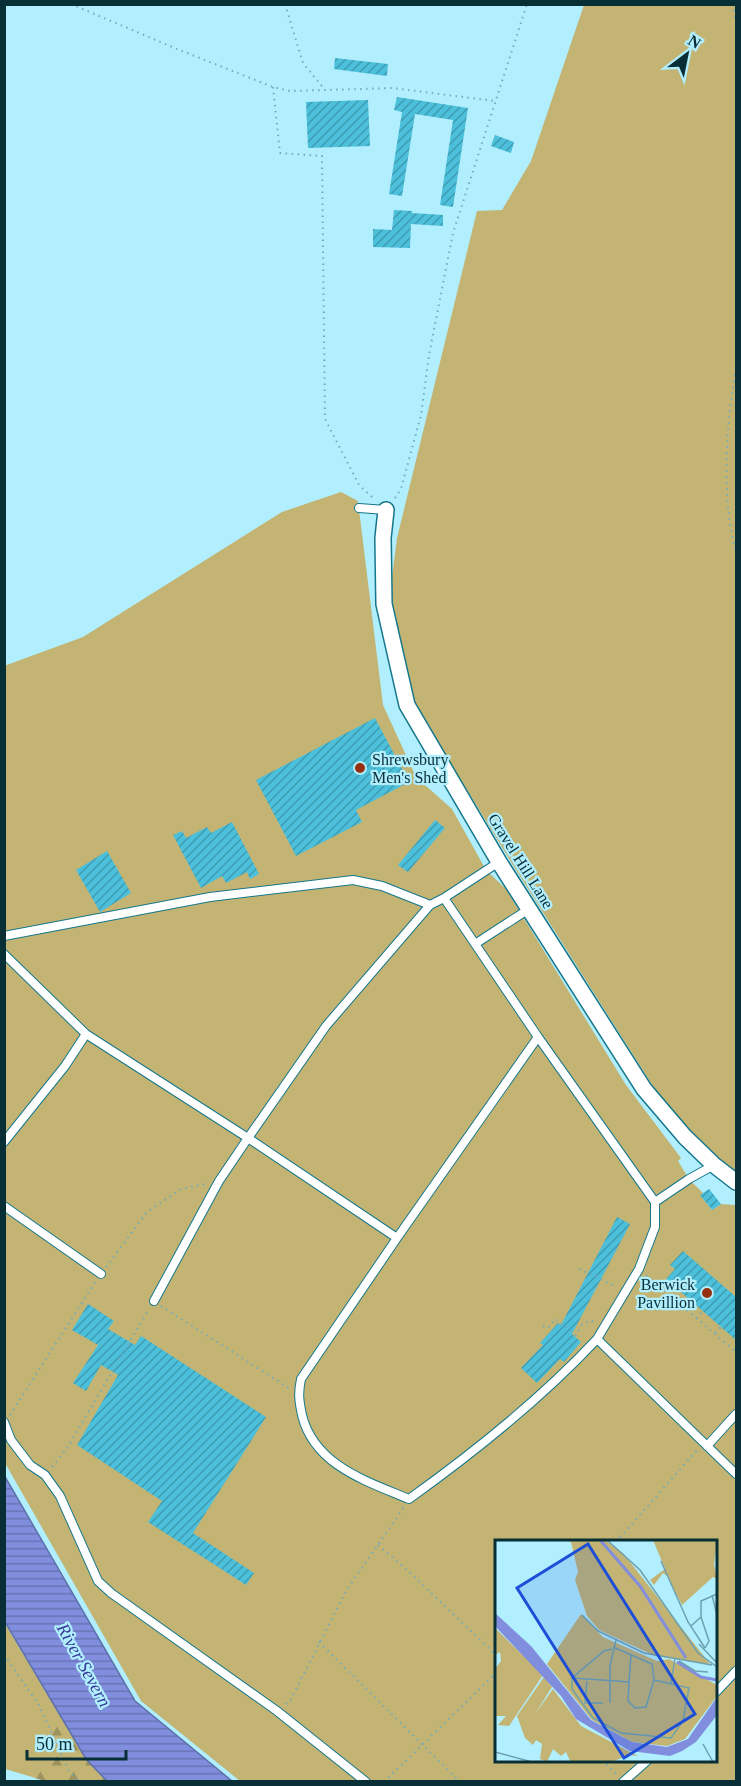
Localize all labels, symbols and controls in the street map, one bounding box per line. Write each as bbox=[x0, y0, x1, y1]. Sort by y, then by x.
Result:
north arrow bbox=[657, 24, 717, 84]
text: N bbox=[685, 31, 704, 52]
place label: Shrewsbury Men's Shed bbox=[372, 751, 448, 786]
marker: Shrewsbury Men's Shed bbox=[353, 761, 367, 775]
street label: Gravel Hill Lane bbox=[485, 811, 557, 911]
place label: Berwick Pavillion bbox=[637, 1276, 695, 1311]
marker: Berwick Pavillion bbox=[700, 1286, 714, 1300]
inset map bbox=[495, 1540, 717, 1762]
water label: River Severn bbox=[52, 1619, 115, 1710]
scale bar bbox=[27, 1723, 126, 1761]
text: 50 m bbox=[36, 1734, 73, 1754]

